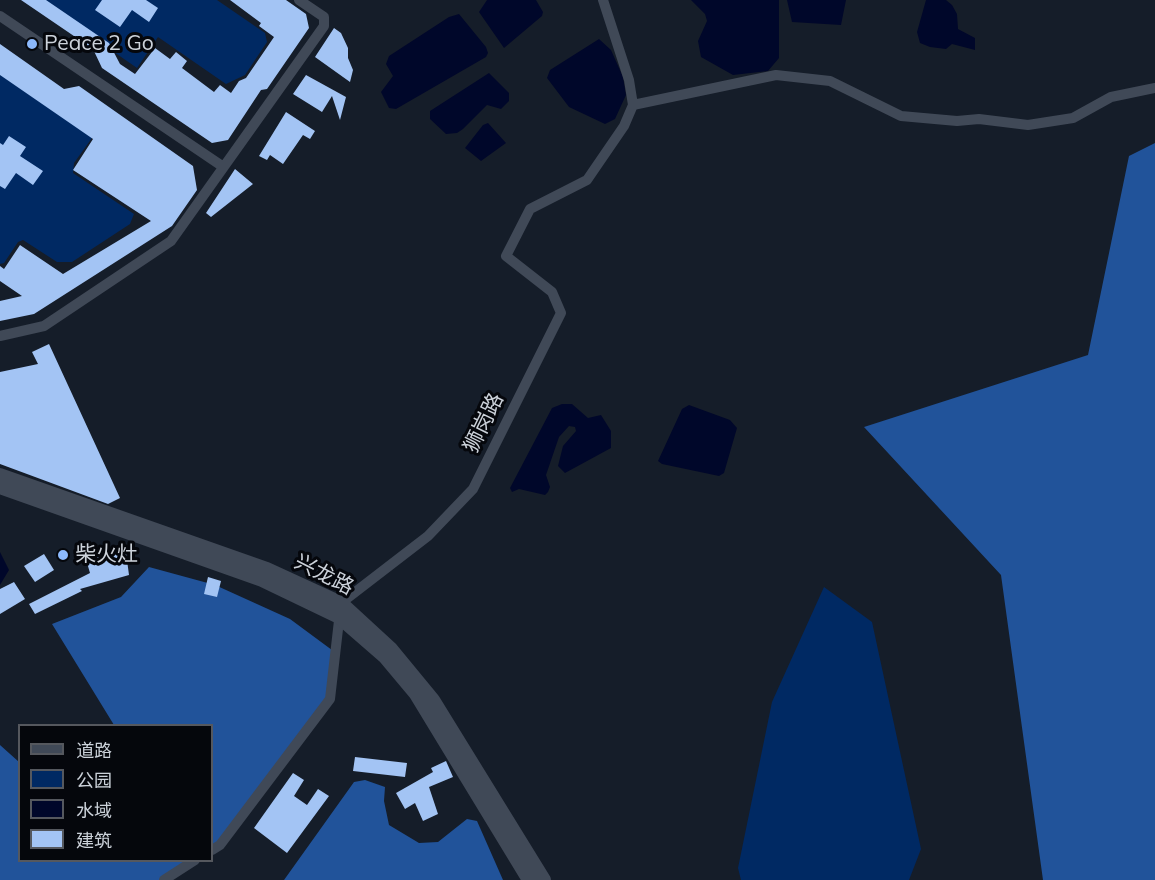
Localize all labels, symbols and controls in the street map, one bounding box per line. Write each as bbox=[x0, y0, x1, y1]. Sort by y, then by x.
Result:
place label: Peace 2 Go bbox=[44, 31, 154, 57]
marker: Peace 2 Go bbox=[25, 37, 39, 51]
street label: 狮岗路 bbox=[459, 389, 509, 457]
place label: 柴火灶 bbox=[75, 542, 138, 568]
marker: 柴火灶 bbox=[56, 548, 70, 562]
street label: 兴龙路 bbox=[290, 549, 358, 601]
legend bbox=[18, 724, 213, 862]
text: 道路 bbox=[76, 739, 112, 762]
text: 公园 bbox=[76, 769, 112, 792]
text: 水域 bbox=[76, 799, 112, 822]
text: 建筑 bbox=[76, 829, 112, 852]

